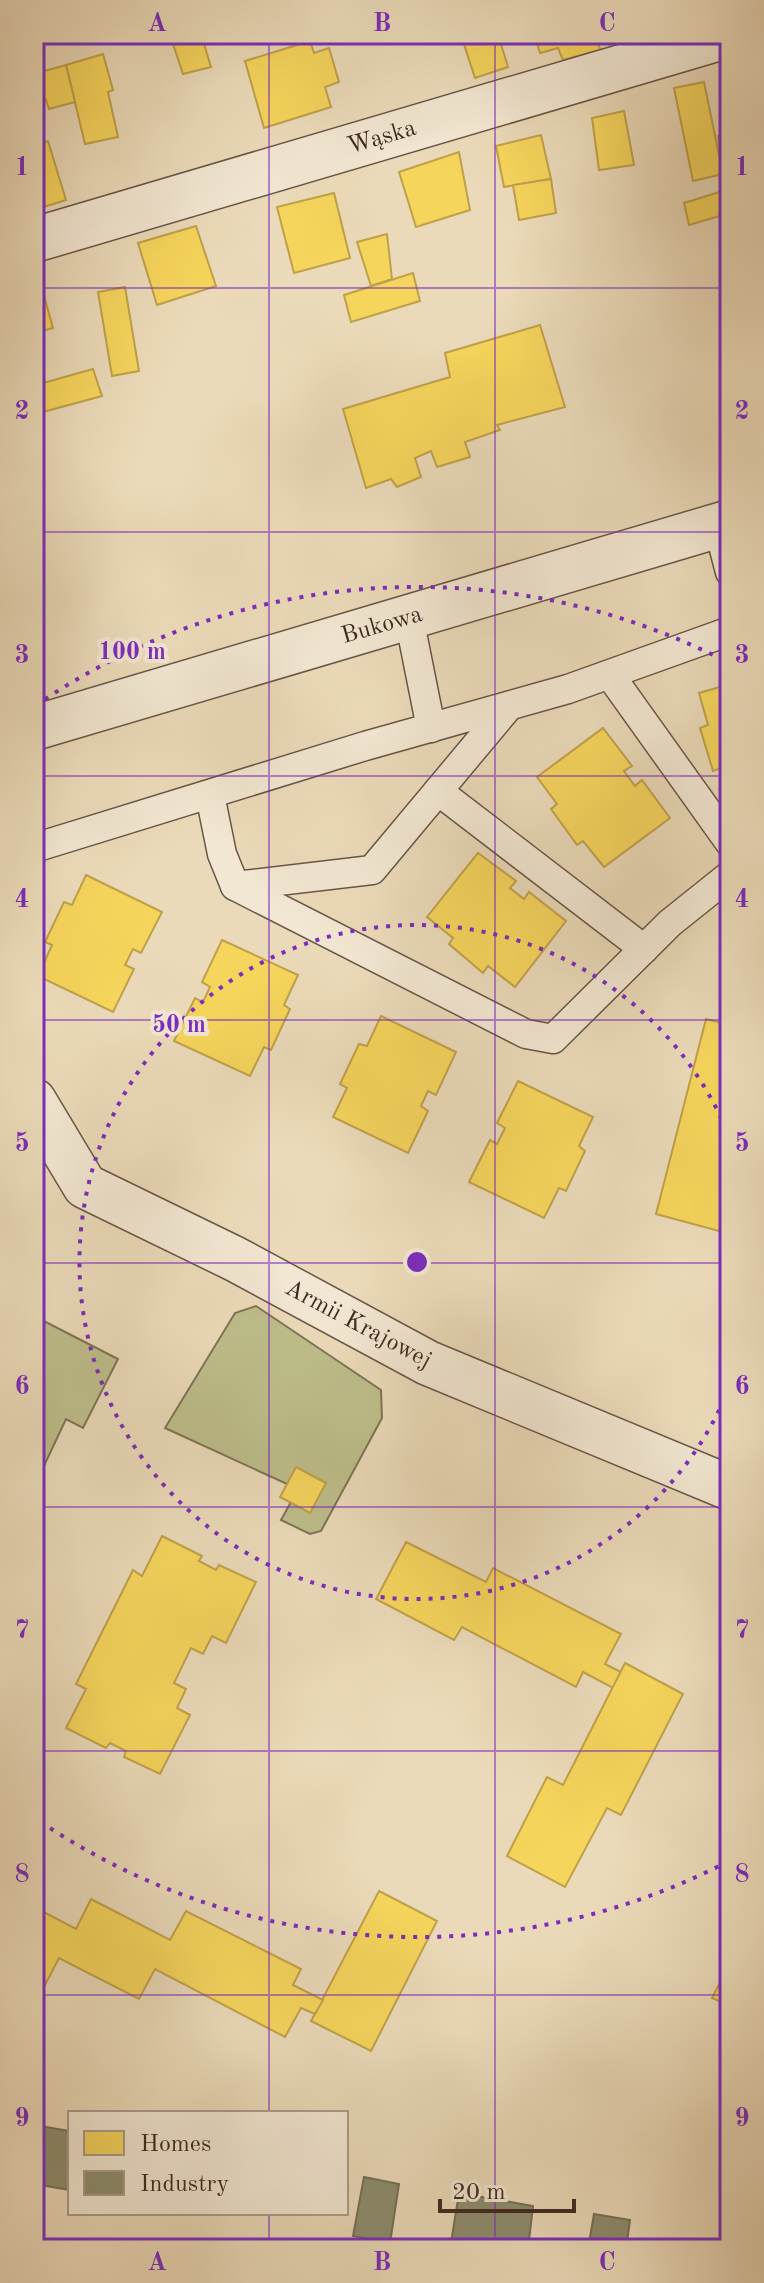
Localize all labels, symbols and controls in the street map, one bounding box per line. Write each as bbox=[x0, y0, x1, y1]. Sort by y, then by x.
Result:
text: A bbox=[147, 11, 167, 37]
text: B bbox=[373, 11, 391, 37]
text: C bbox=[598, 11, 616, 37]
street label: Wąska bbox=[345, 117, 419, 159]
text: 1 bbox=[14, 155, 30, 181]
text: 1 bbox=[734, 155, 750, 181]
text: 2 bbox=[14, 399, 30, 425]
text: 2 bbox=[734, 399, 750, 425]
street label: Bukowa bbox=[339, 603, 425, 649]
text: 100 m bbox=[98, 641, 166, 665]
text: 3 bbox=[14, 643, 30, 669]
text: 3 bbox=[734, 643, 750, 669]
text: 4 bbox=[14, 887, 30, 913]
text: 4 bbox=[734, 887, 750, 913]
text: 50 m bbox=[152, 1013, 206, 1038]
text: 5 bbox=[14, 1131, 30, 1157]
text: 5 bbox=[734, 1131, 750, 1157]
centre of rings bbox=[403, 1248, 431, 1276]
street label: Armii Krajowej bbox=[281, 1276, 435, 1374]
text: 6 bbox=[14, 1374, 30, 1400]
text: 6 bbox=[734, 1374, 750, 1400]
text: 7 bbox=[14, 1618, 30, 1644]
text: 7 bbox=[734, 1618, 750, 1644]
text: 8 bbox=[14, 1862, 30, 1888]
text: 8 bbox=[734, 1862, 750, 1888]
text: 9 bbox=[14, 2106, 30, 2132]
text: 9 bbox=[734, 2106, 750, 2132]
legend bbox=[68, 2111, 348, 2215]
text: Homes bbox=[140, 2133, 211, 2157]
scale bar bbox=[440, 2163, 574, 2213]
text: Industry bbox=[140, 2173, 229, 2197]
text: 20 m bbox=[452, 2181, 506, 2205]
text: A bbox=[147, 2250, 167, 2276]
text: B bbox=[373, 2250, 391, 2276]
text: C bbox=[598, 2250, 616, 2276]

